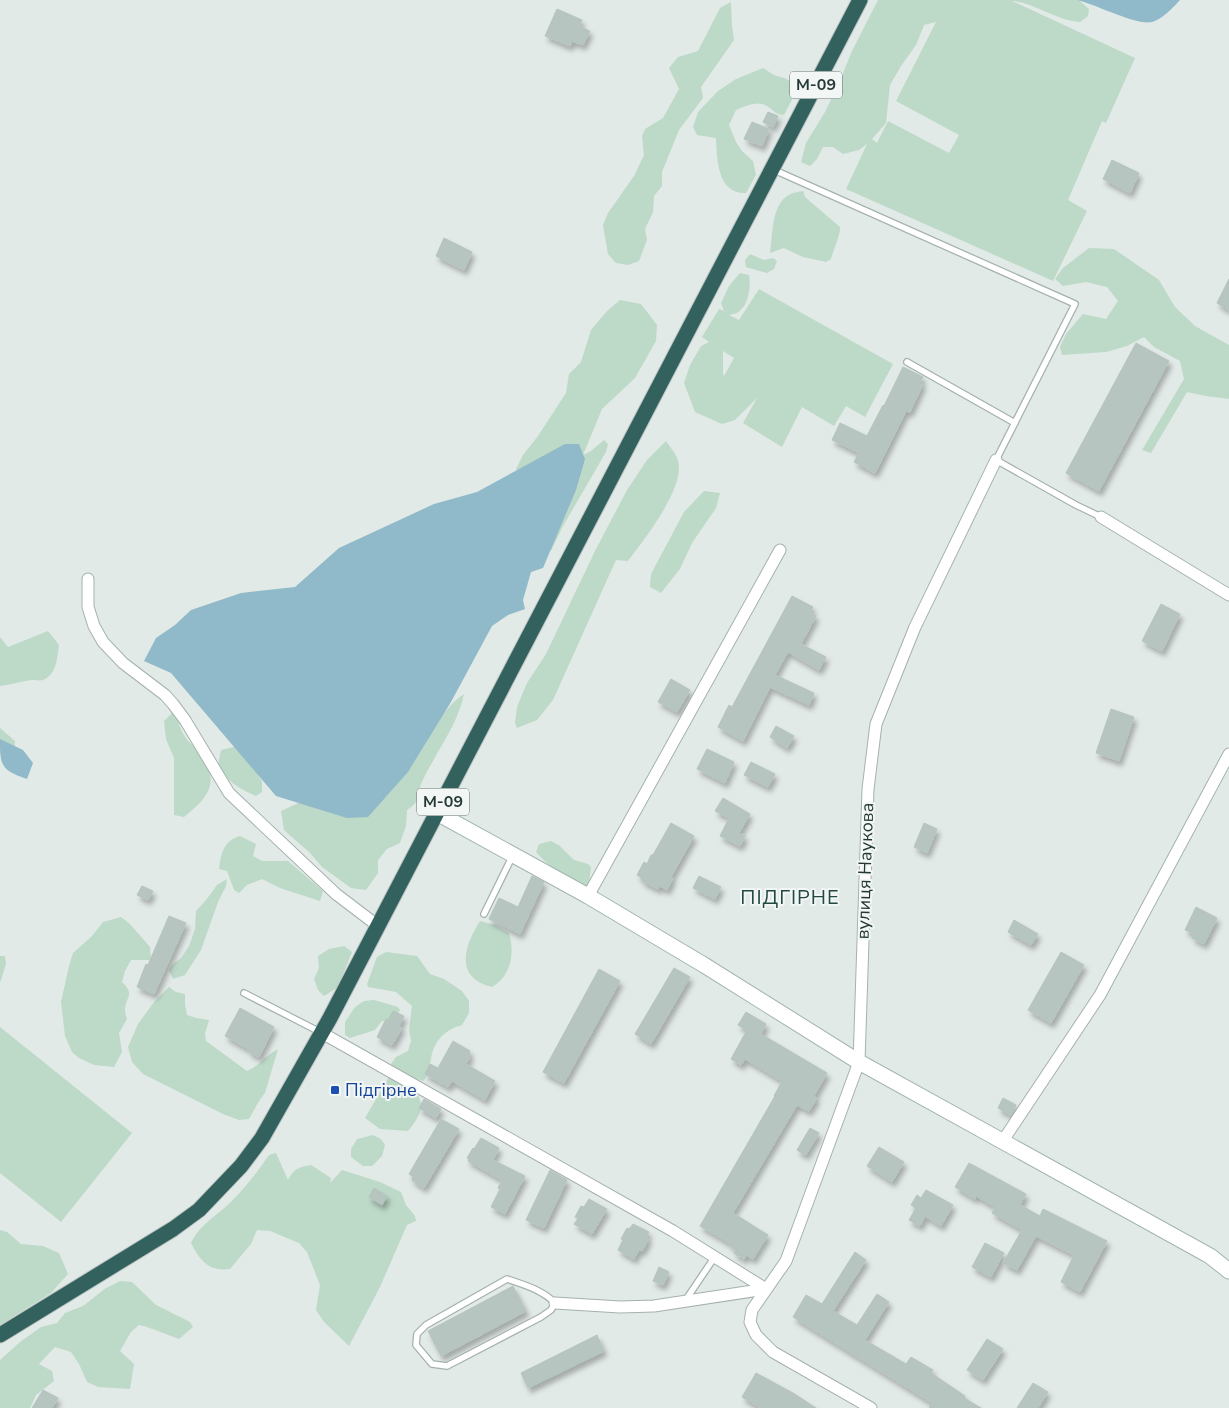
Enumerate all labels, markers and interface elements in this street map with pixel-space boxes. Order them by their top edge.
road number: М-09 [790,72,842,98]
road number: М-09 [417,789,469,816]
street label: вулиця Наукова [851,802,879,940]
district label: ПІДГІРНЕ [740,884,840,911]
place label: Підгірне [345,1078,417,1102]
marker: Підгірне [329,1084,341,1096]

